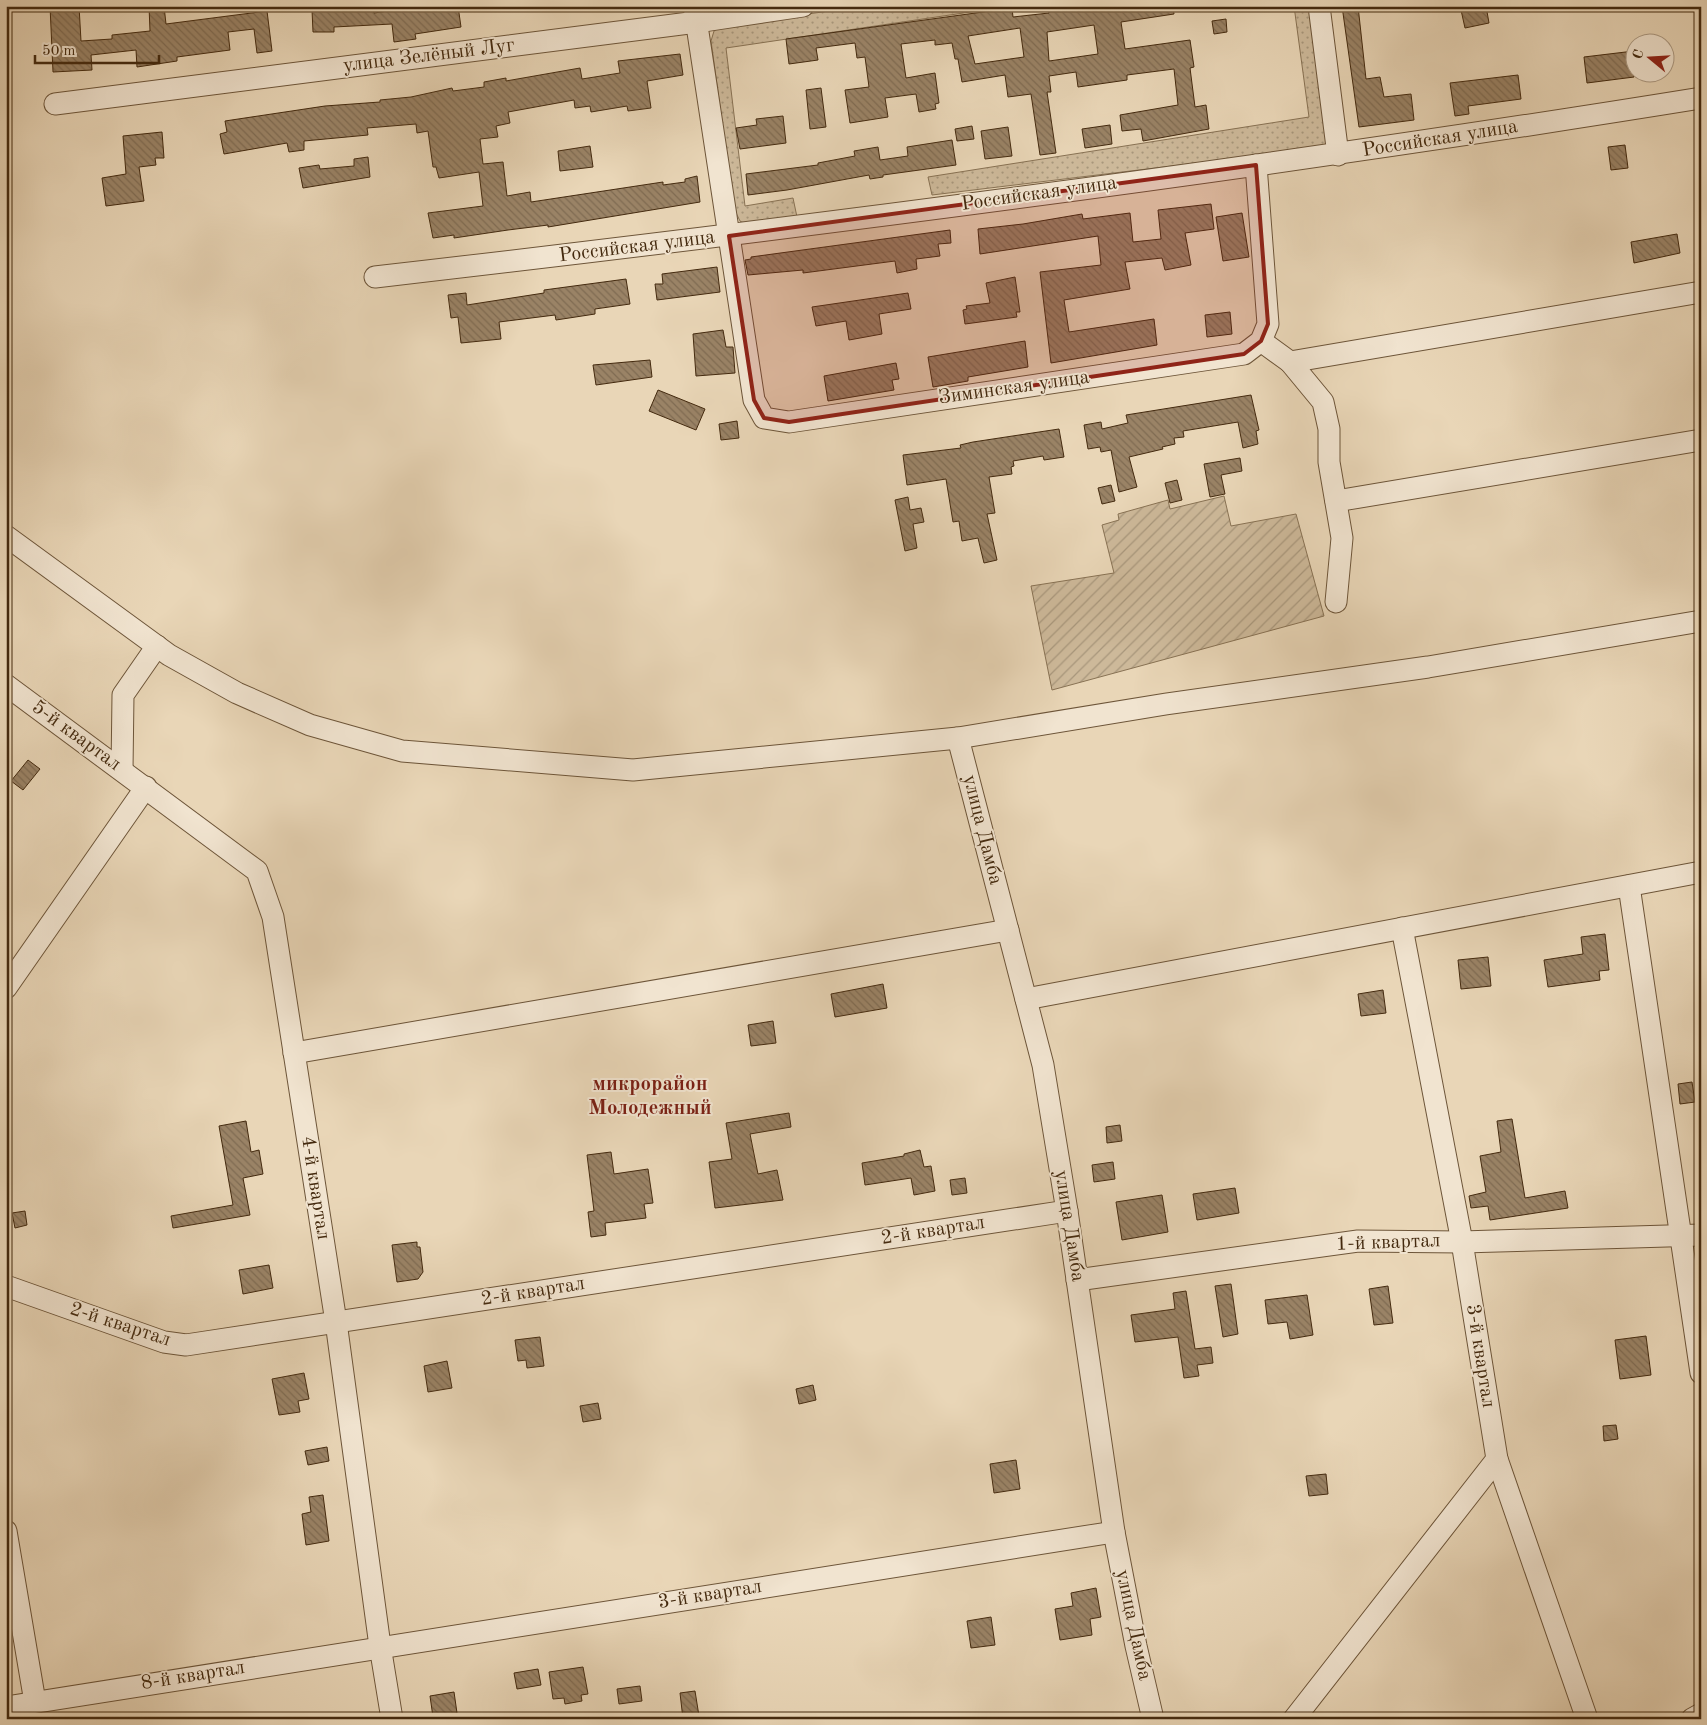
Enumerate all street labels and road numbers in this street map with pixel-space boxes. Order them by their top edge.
street label: улица Зелёный Луг [342,36,516,76]
street label: Российская улица [1361,117,1519,161]
street label: Российская улица [960,173,1118,215]
street label: Российская улица [558,227,716,267]
street label: Зиминская улица [937,367,1091,408]
street label: 5-й квартал [28,697,124,775]
street label: улица Дамба [959,773,1005,887]
street label: 4-й квартал [297,1135,333,1241]
street label: улица Дамба [1050,1169,1088,1283]
street label: 2-й квартал [880,1213,986,1249]
street label: 1-й квартал [1335,1231,1441,1255]
street label: 2-й квартал [480,1274,586,1310]
street label: 2-й квартал [67,1299,173,1351]
street label: 3-й квартал [1462,1303,1498,1409]
street label: улица Дамба [1111,1568,1155,1682]
street label: 3-й квартал [657,1577,763,1613]
street label: 8-й квартал [140,1658,246,1694]

